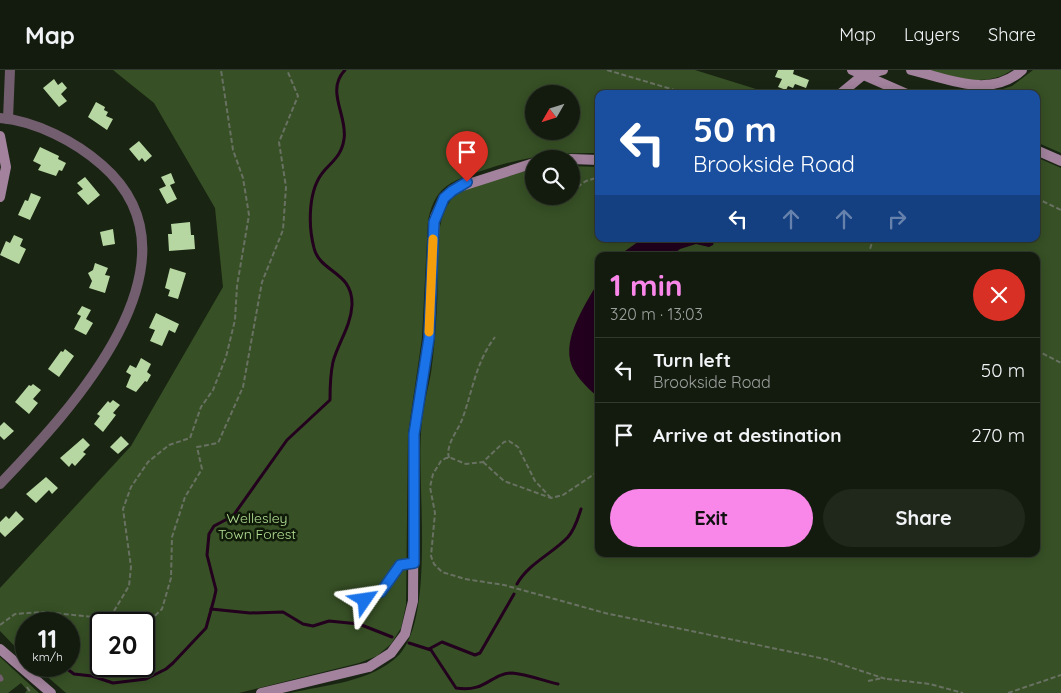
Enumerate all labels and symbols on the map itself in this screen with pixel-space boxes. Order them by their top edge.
north arrow [525,85,580,140]
pin [446,131,488,182]
park label: Wellesley Town Forest [218,509,296,543]
position arrow [338,573,390,625]
speed limit sign: 20 [90,612,155,677]

